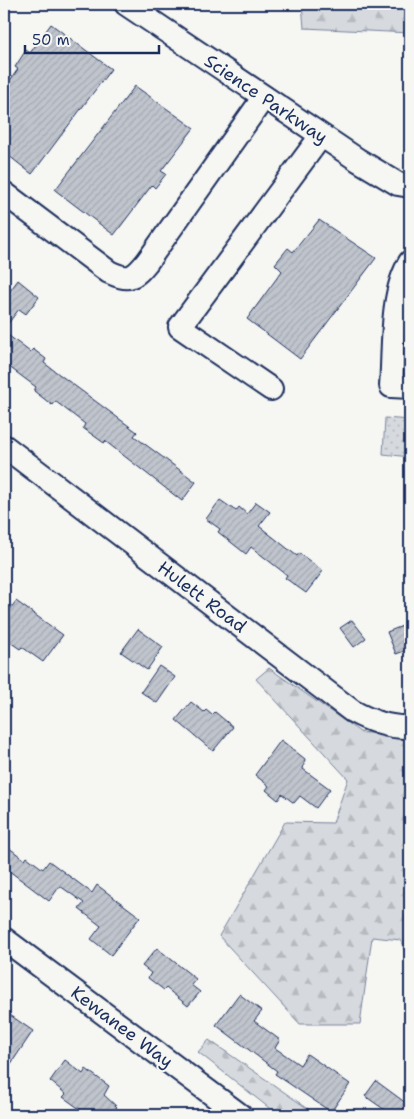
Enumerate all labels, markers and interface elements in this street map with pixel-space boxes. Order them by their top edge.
scale bar [25,22,159,54]
text: 50 m [32,30,70,50]
street label: Science Parkway [200,49,332,149]
street label: Hulett Road [153,556,251,638]
street label: Kewanee Way [66,981,178,1073]

